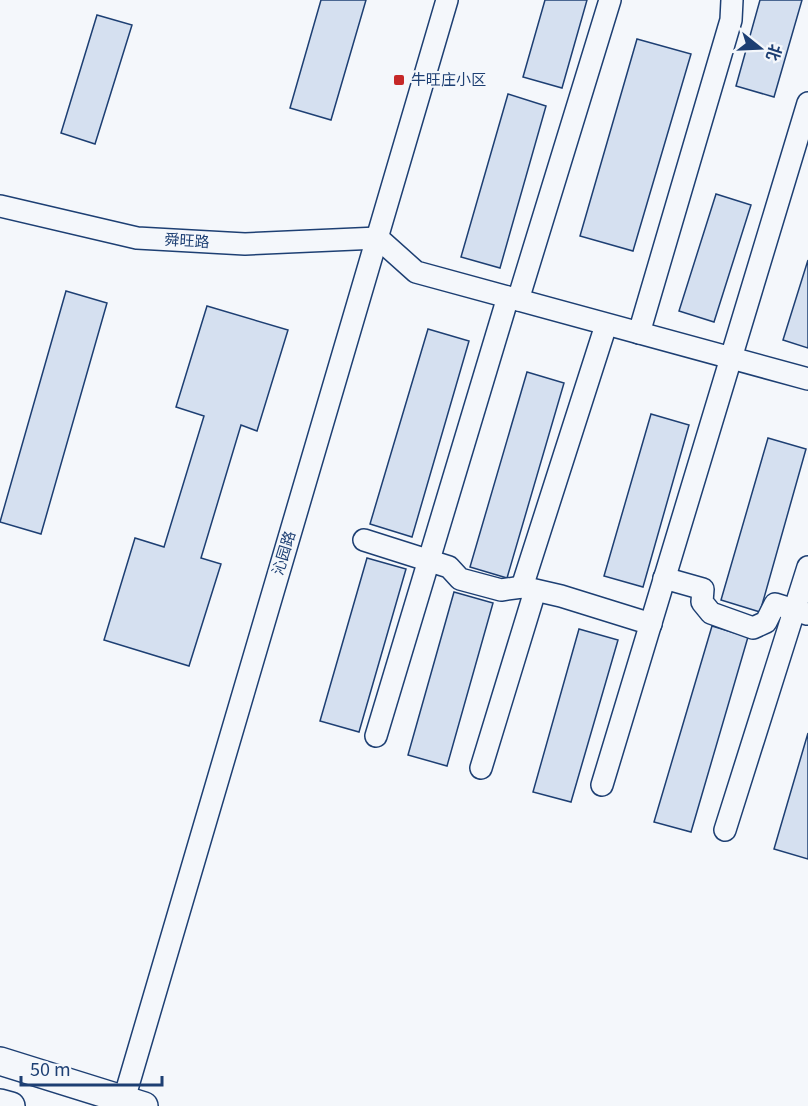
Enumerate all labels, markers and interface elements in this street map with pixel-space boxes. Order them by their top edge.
north arrow [730,18,790,78]
text: 北 [761,42,789,64]
place label: 牛旺庄小区 [411,68,486,89]
marker: 牛旺庄小区 [392,73,406,87]
street label: 舜旺路 [164,228,210,251]
street label: 沁园路 [266,528,299,577]
scale bar [21,1049,162,1087]
text: 50 m [30,1055,71,1081]

